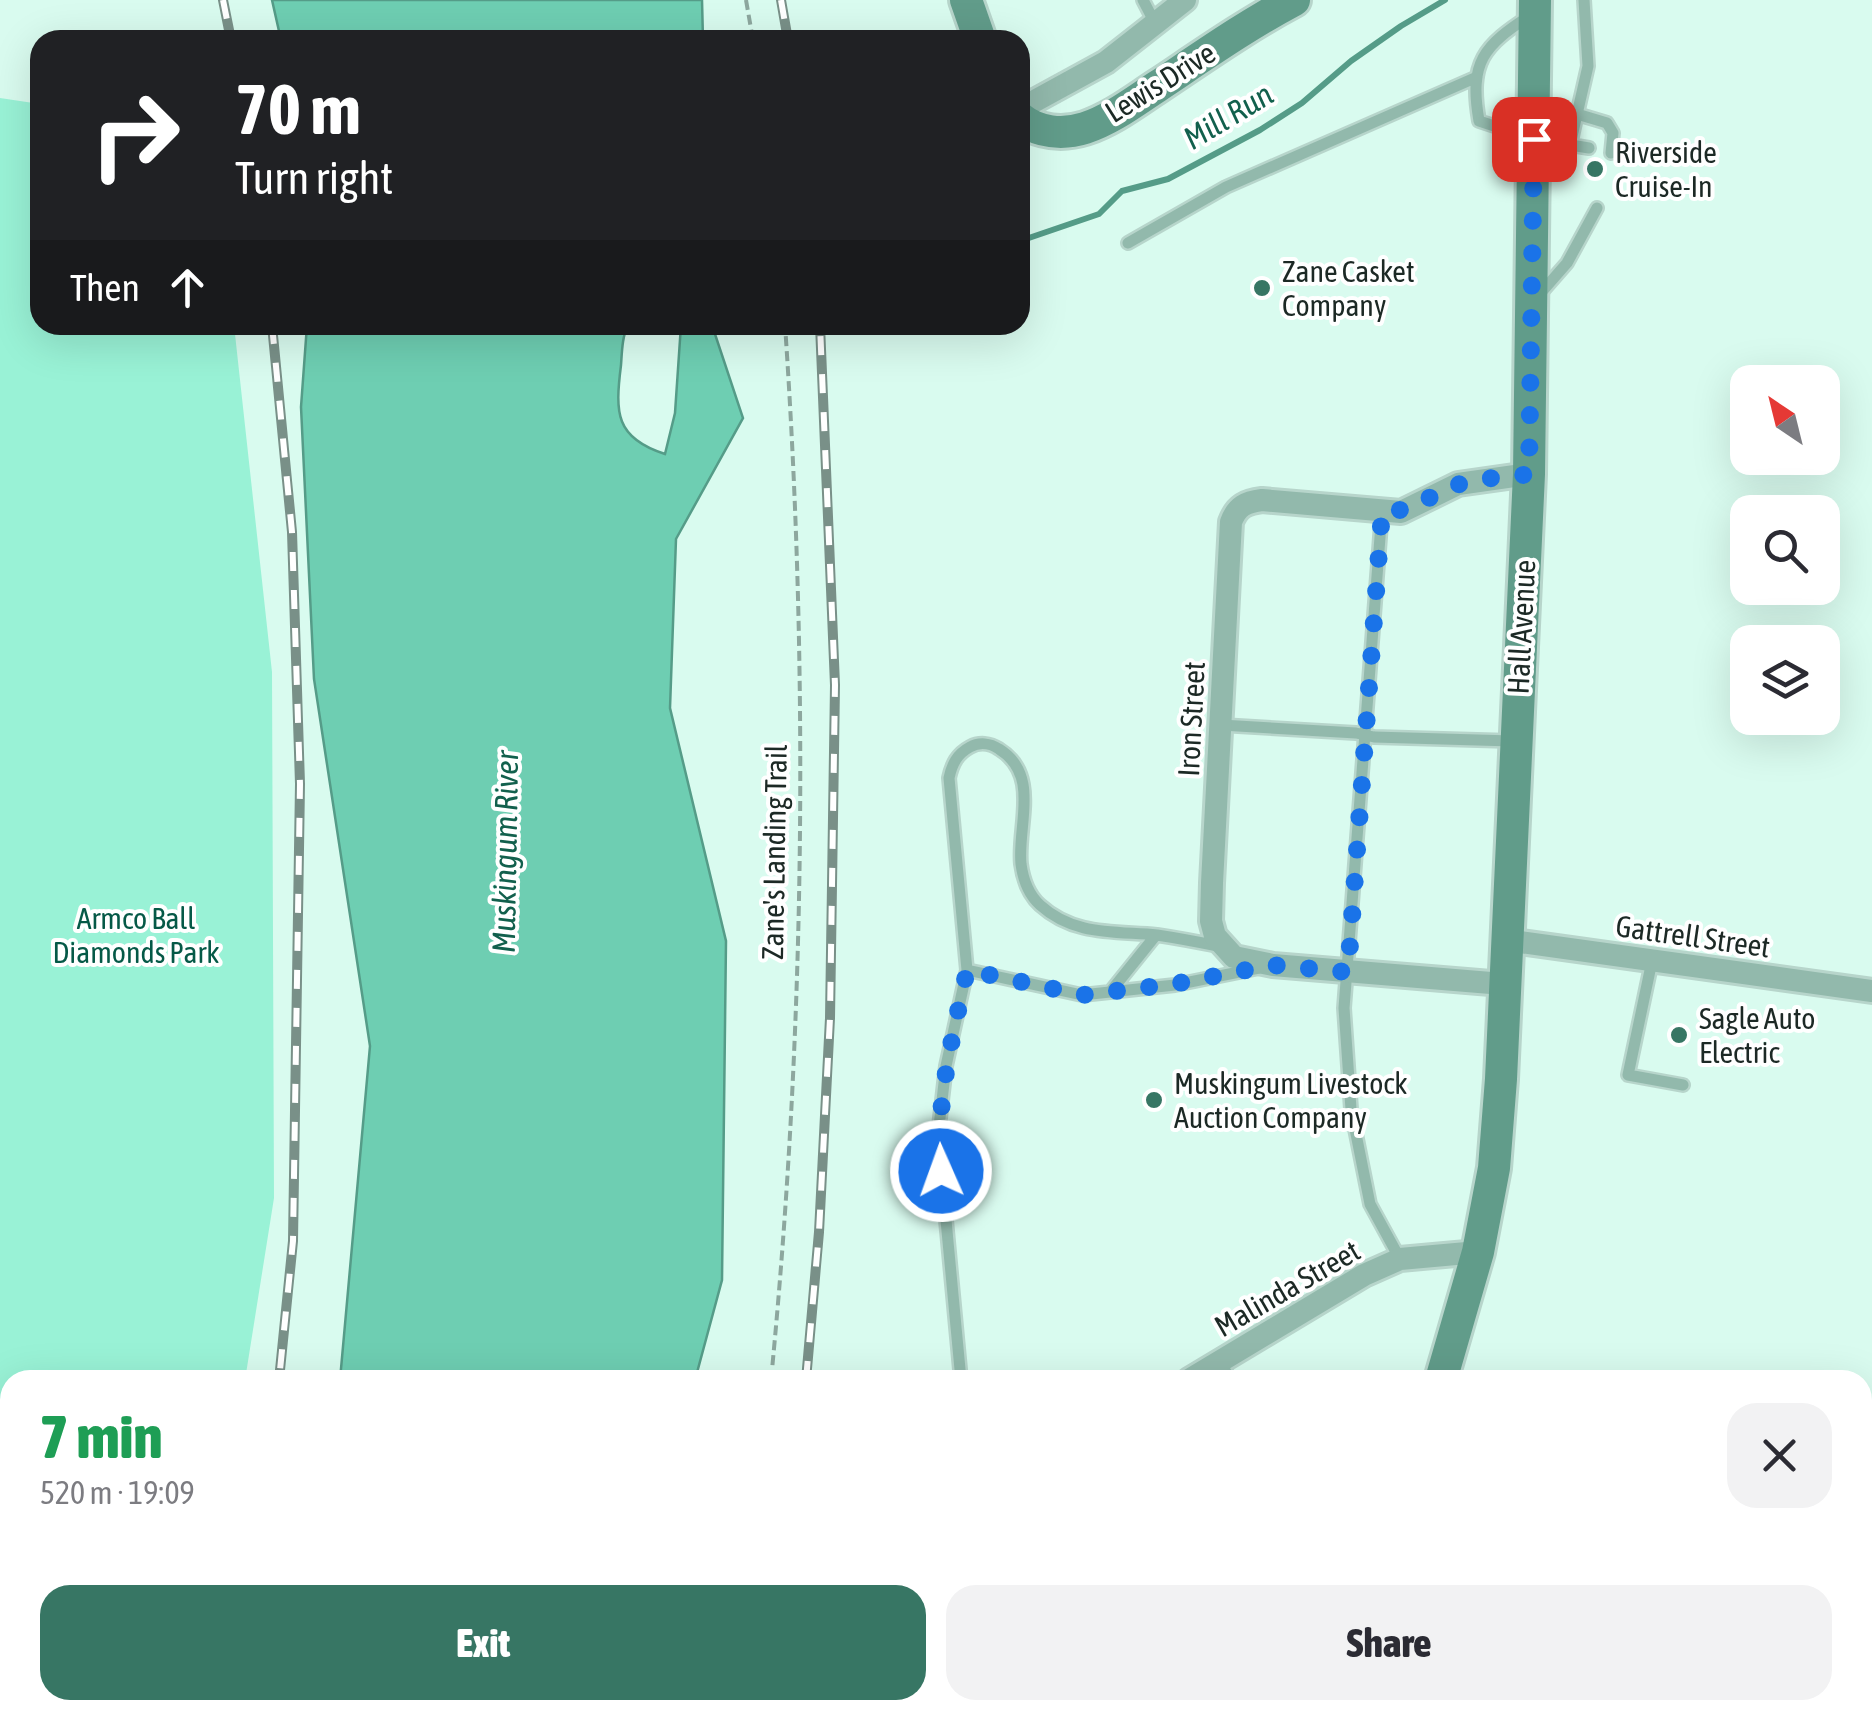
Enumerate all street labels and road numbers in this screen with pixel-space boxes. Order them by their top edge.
street label: Lewis Drive [1099,35,1221,129]
street label: Hall Avenue [1501,559,1541,695]
street label: Iron Street [1171,661,1211,777]
street label: Zane's Landing Trail [755,744,793,960]
street label: Gattrell Street [1614,908,1772,964]
street label: Malinda Street [1209,1233,1365,1343]

